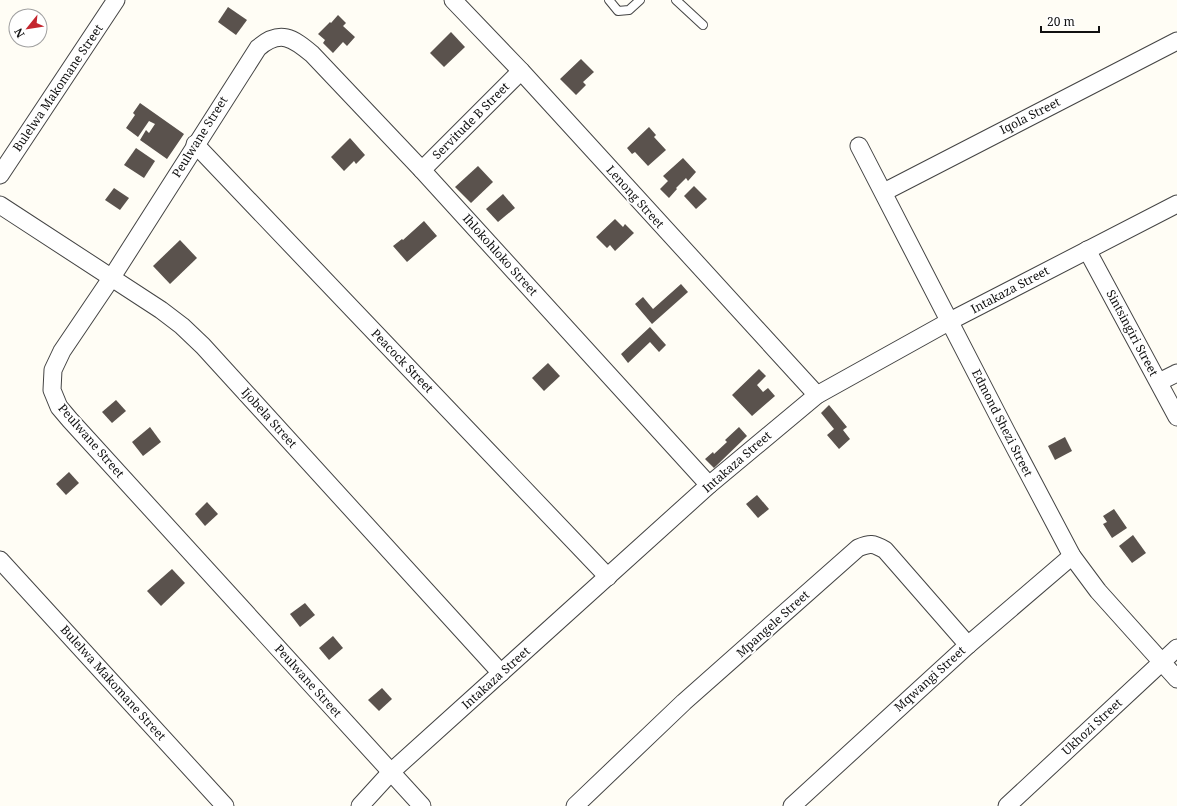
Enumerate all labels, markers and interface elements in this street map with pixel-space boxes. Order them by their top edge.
north arrow [8,8,48,48]
scale bar [1041,8,1099,34]
text: 20 m [1047,13,1075,30]
street label: Bulelwa Makomane Street [9,21,107,155]
text: N [10,25,28,41]
street label: Servitude B Street [428,78,513,163]
street label: Peulwane Street [168,93,231,181]
street label: Iqola Street [997,93,1063,138]
street label: Lenong Street [603,161,668,232]
street label: Ihlokohloko Street [459,210,542,299]
street label: Intakaza Street [968,262,1052,317]
street label: Sintsingiri Street [1102,287,1162,379]
street label: Peacock Street [367,325,437,396]
street label: Edmond Shezi Street [968,366,1037,479]
street label: Ijobela Street [238,384,301,452]
street label: Peulwane Street [55,400,128,481]
street label: Intakaza Street [698,427,775,496]
street label: Mpangele Street [733,586,813,661]
street label: Bulelwa Makomane Street [57,621,170,744]
street label: Peulwane Street [271,640,346,721]
street label: Intakaza Street [458,642,533,713]
street label: Mqwangi Street [890,642,969,715]
street label: Ukhozi Street [1058,694,1126,759]

